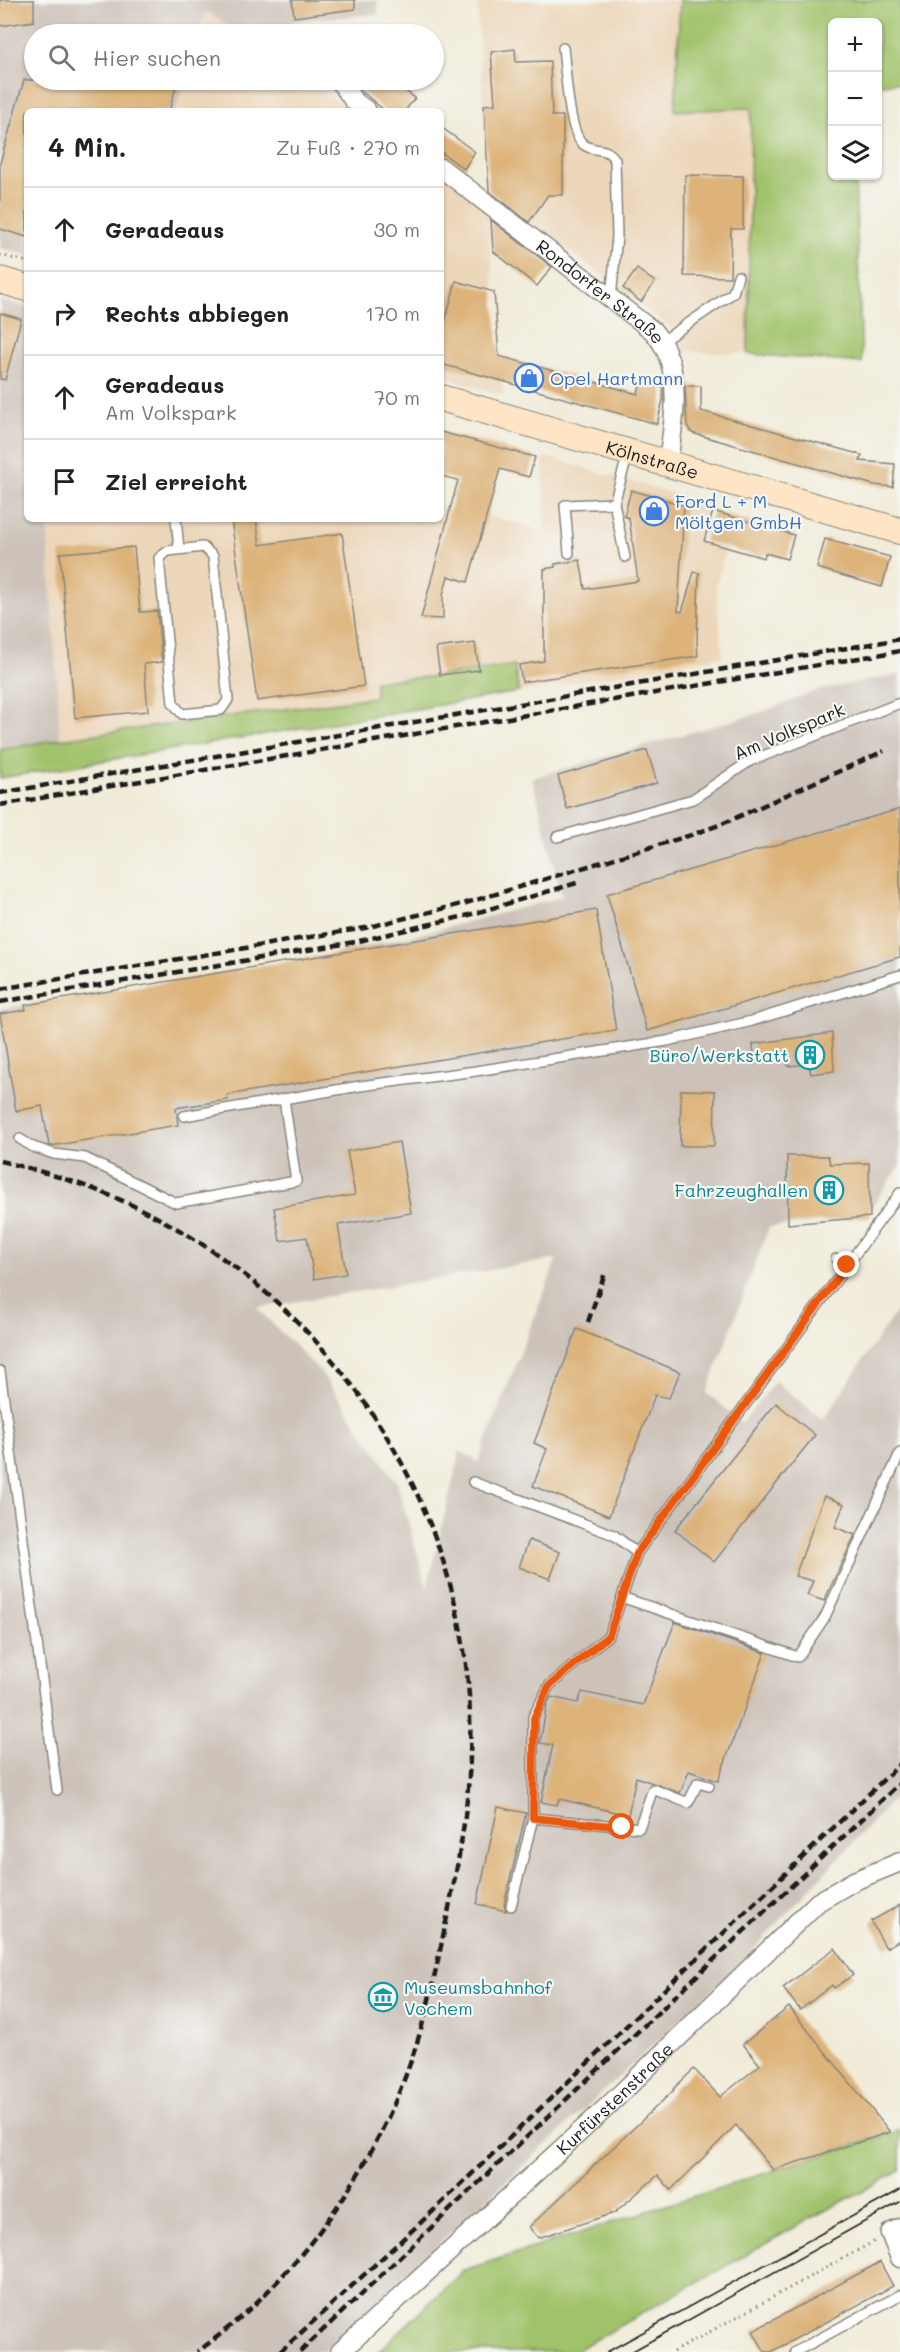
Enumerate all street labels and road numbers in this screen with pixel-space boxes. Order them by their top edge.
street label: Rondorfer Straße [531,234,671,349]
street label: Kölnstraße [603,434,702,484]
street label: Am Volkspark [730,697,848,765]
street label: Kurfürstenstraße [551,2037,679,2160]

